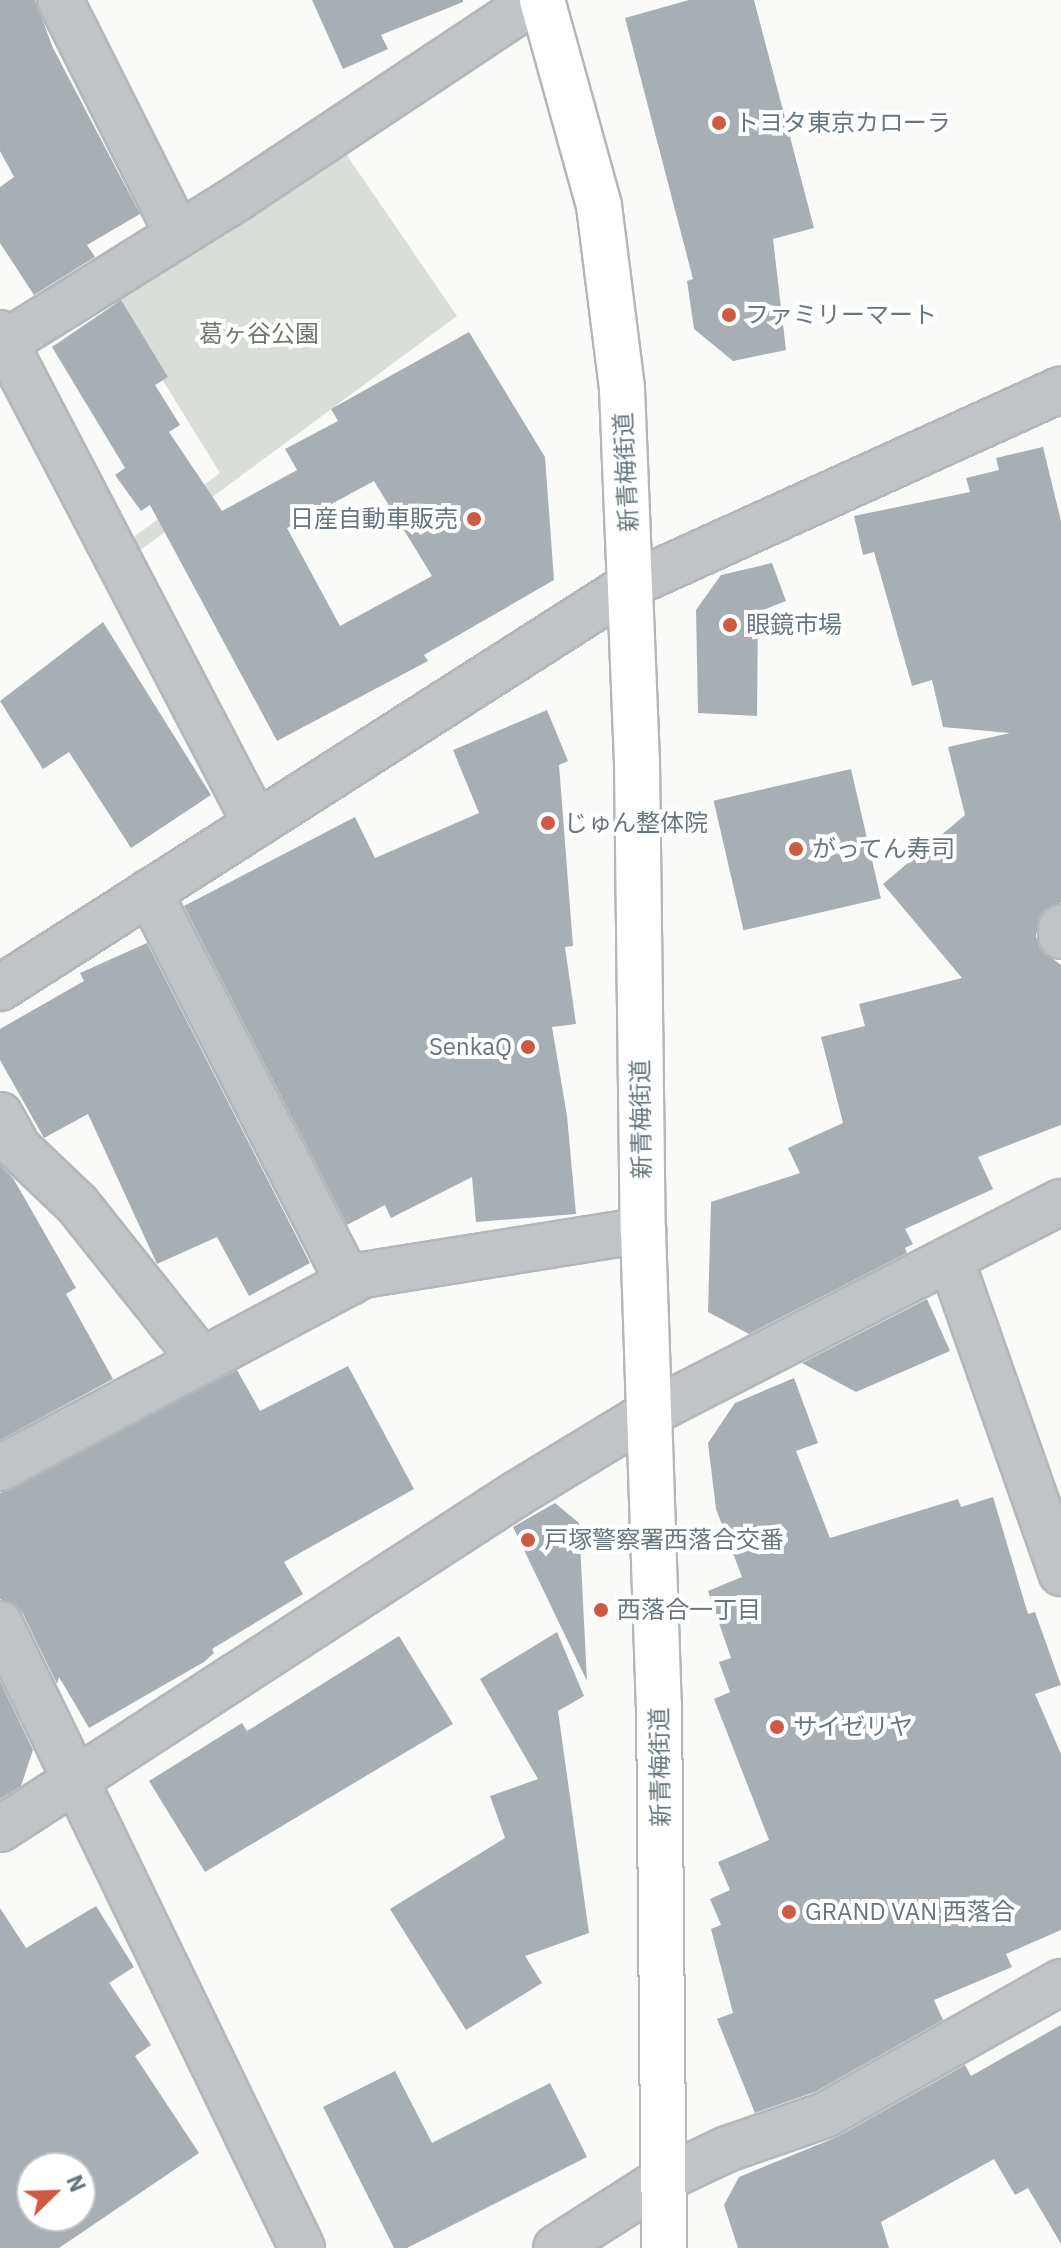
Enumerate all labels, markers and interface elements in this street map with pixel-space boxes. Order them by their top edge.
place label: トヨタ東京カローラ [735,109,951,137]
marker: トヨタ東京カローラ [710,114,728,132]
place label: ファミリーマート [745,301,937,329]
marker: ファミリーマート [720,306,738,324]
park label: 葛ヶ谷公園 [199,320,319,348]
street label: 新青梅街道 [608,411,644,533]
place label: 日産自動車販売 [290,505,458,533]
marker: 日産自動車販売 [465,510,483,528]
place label: 眼鏡市場 [746,611,842,639]
marker: 眼鏡市場 [721,616,739,634]
place label: じゅん整体院 [564,809,708,837]
marker: じゅん整体院 [539,814,557,832]
place label: がってん寿司 [812,835,956,863]
marker: がってん寿司 [787,840,805,858]
place label: SenkaQ [429,1033,512,1061]
marker: SenkaQ [519,1038,537,1056]
street label: 新青梅街道 [626,1059,656,1179]
place label: 戸塚警察署西落合交番 [544,1526,784,1554]
marker: 戸塚警察署西落合交番 [519,1531,537,1549]
place label: 西落合一丁目 [617,1596,761,1624]
marker: 西落合一丁目 [592,1601,610,1619]
street label: 新青梅街道 [645,1707,675,1827]
place label: サイゼリヤ [793,1713,913,1741]
marker: サイゼリヤ [768,1718,786,1736]
place label: GRAND VAN 西落合 [805,1898,1015,1926]
marker: GRAND VAN 西落合 [780,1903,798,1921]
north arrow [16,2152,96,2232]
text: N [60,2170,93,2196]

